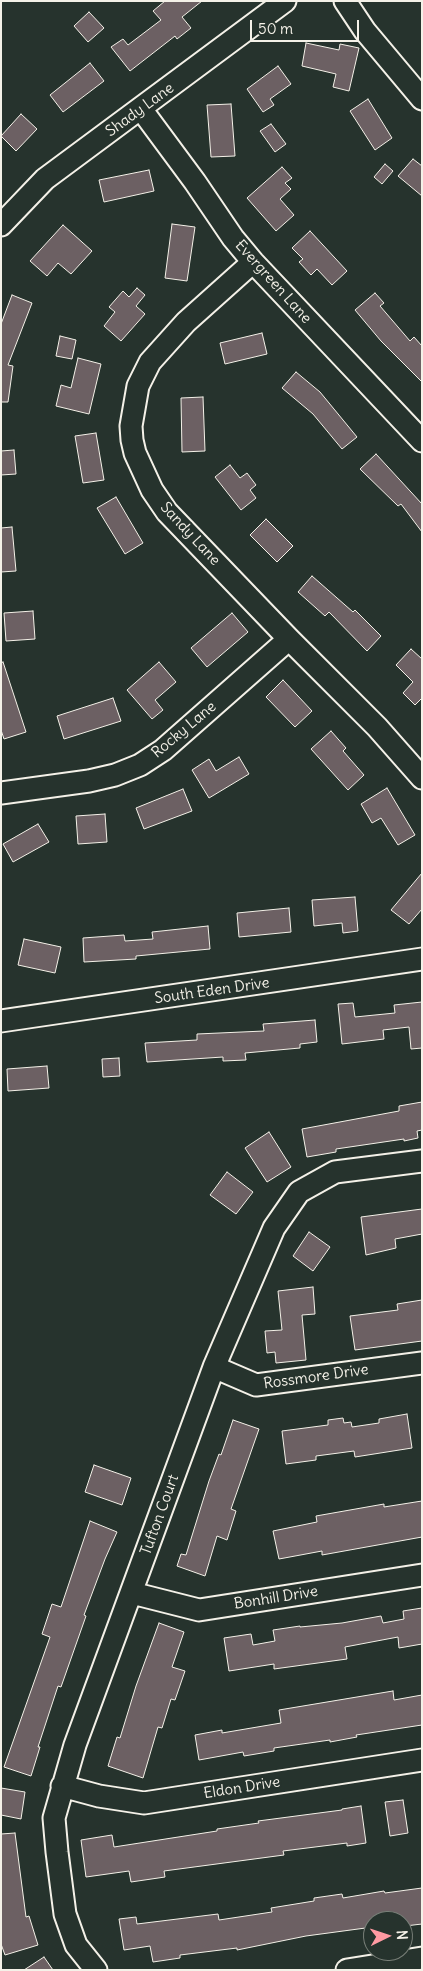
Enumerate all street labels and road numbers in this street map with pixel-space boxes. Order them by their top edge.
street label: Shady Lane [102,79,178,141]
street label: Evergreen Lane [231,237,315,327]
street label: Sandy Lane [156,499,224,569]
street label: Rocky Lane [148,698,220,762]
street label: South Eden Drive [153,974,271,1008]
street label: Rossmore Drive [262,1361,370,1393]
street label: Tufton Court [137,1472,183,1558]
street label: Bonhill Drive [233,1582,319,1614]
street label: Eldon Drive [202,1773,282,1803]

